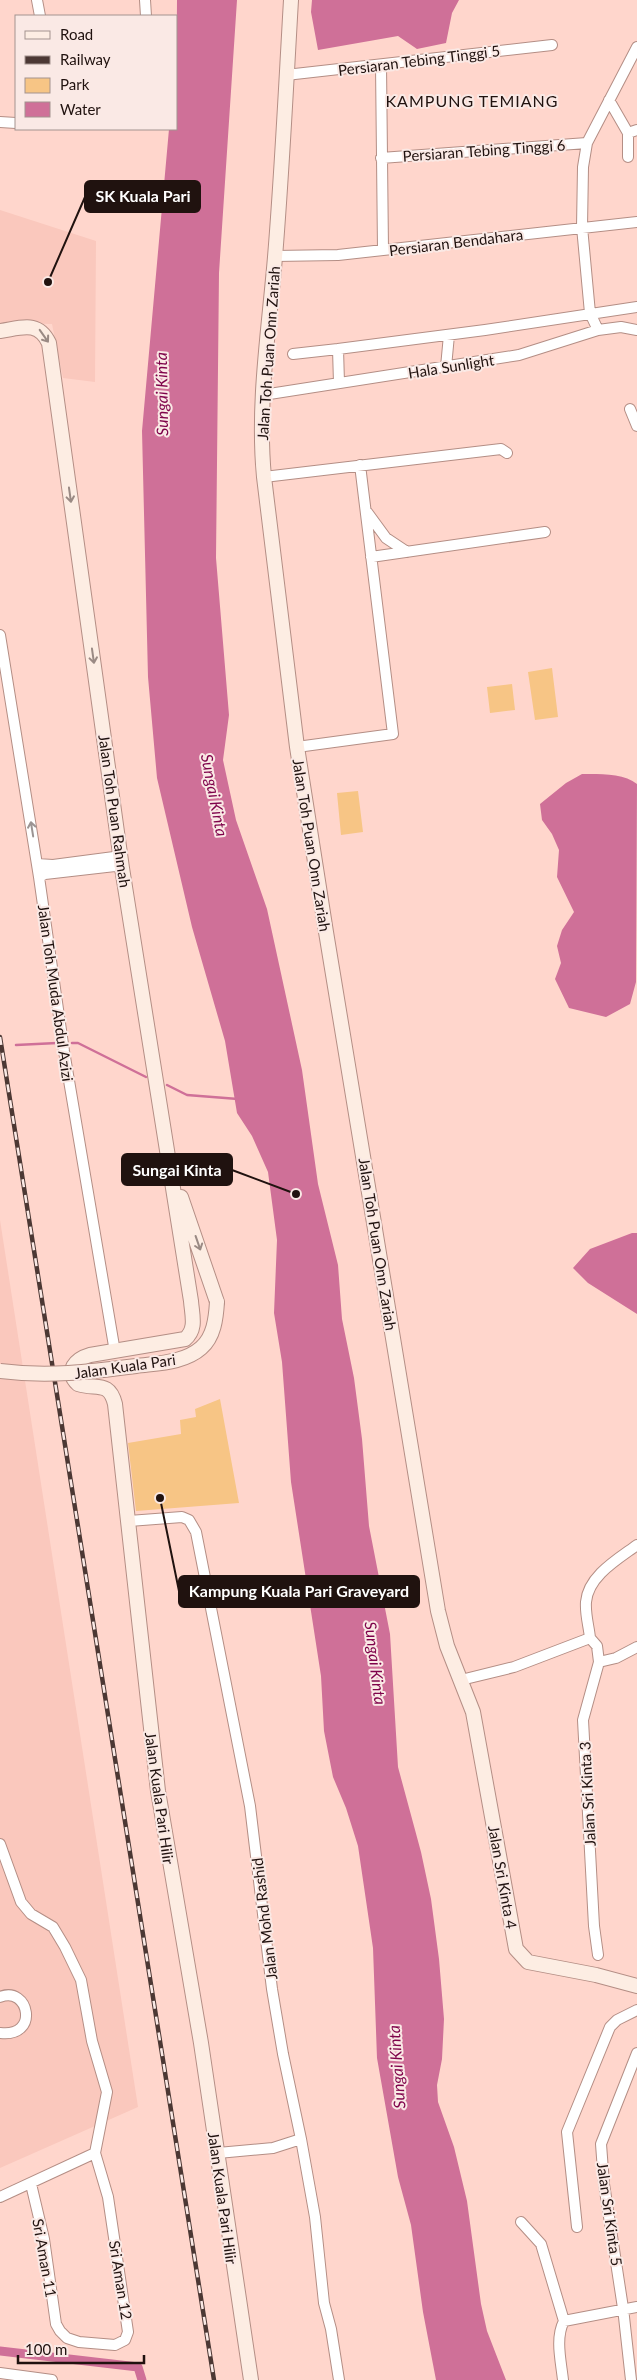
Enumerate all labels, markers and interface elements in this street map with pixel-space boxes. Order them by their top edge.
legend [15,15,178,130]
text: Road [60,25,93,43]
street label: Persiaran Tebing Tinggi 5 [337,41,501,79]
text: Railway [60,50,111,68]
text: Park [60,75,90,93]
district label: KAMPUNG TEMIANG [386,91,558,110]
text: Water [60,100,101,118]
street label: Persiaran Tebing Tinggi 6 [402,135,566,165]
callout: SK Kuala Pari [85,181,200,212]
text: SK Kuala Pari [95,186,191,205]
street label: Persiaran Bendahara [388,225,524,259]
street label: Jalan Toh Puan Onn Zariah [253,265,283,441]
one-way arrow [39,329,49,343]
street label: Hala Sunlight [407,350,496,382]
water label: Sungai Kinta [151,352,171,436]
one-way arrow [66,487,76,503]
one-way arrow [88,648,98,664]
street label: Jalan Toh Puan Rahmah [95,733,135,889]
water label: Sungai Kinta [198,752,232,838]
street label: Jalan Toh Puan Onn Zariah [289,757,335,933]
one-way arrow [26,821,36,837]
street label: Jalan Toh Muda Abdul Azizi [35,903,77,1083]
callout: Sungai Kinta [122,1154,232,1185]
street label: Jalan Toh Puan Onn Zariah [355,1156,401,1332]
text: Sungai Kinta [132,1160,222,1179]
one-way arrow [193,1234,203,1250]
street label: Jalan Kuala Pari [73,1350,177,1382]
callout: Kampung Kuala Pari Graveyard [179,1576,419,1607]
text: Kampung Kuala Pari Graveyard [189,1581,409,1600]
water label: Sungai Kinta [361,1620,391,1706]
street label: Jalan Kuala Pari Hilir [142,1731,178,1866]
street label: Jalan Sri Kinta 3 [575,1741,599,1847]
street label: Jalan Sri Kinta 4 [485,1824,521,1930]
street label: Jalan Mohd Rashid [248,1857,280,1981]
water label: Sungai Kinta [384,2025,408,2109]
street label: Jalan Kuala Pari Hilir [205,2131,241,2266]
street label: Jalan Sri Kinta 5 [594,2161,626,2267]
street label: Sri Aman 11 [29,2217,61,2299]
street label: Sri Aman 12 [106,2239,136,2321]
scale bar [18,2332,144,2364]
text: 100 m [25,2340,67,2358]

